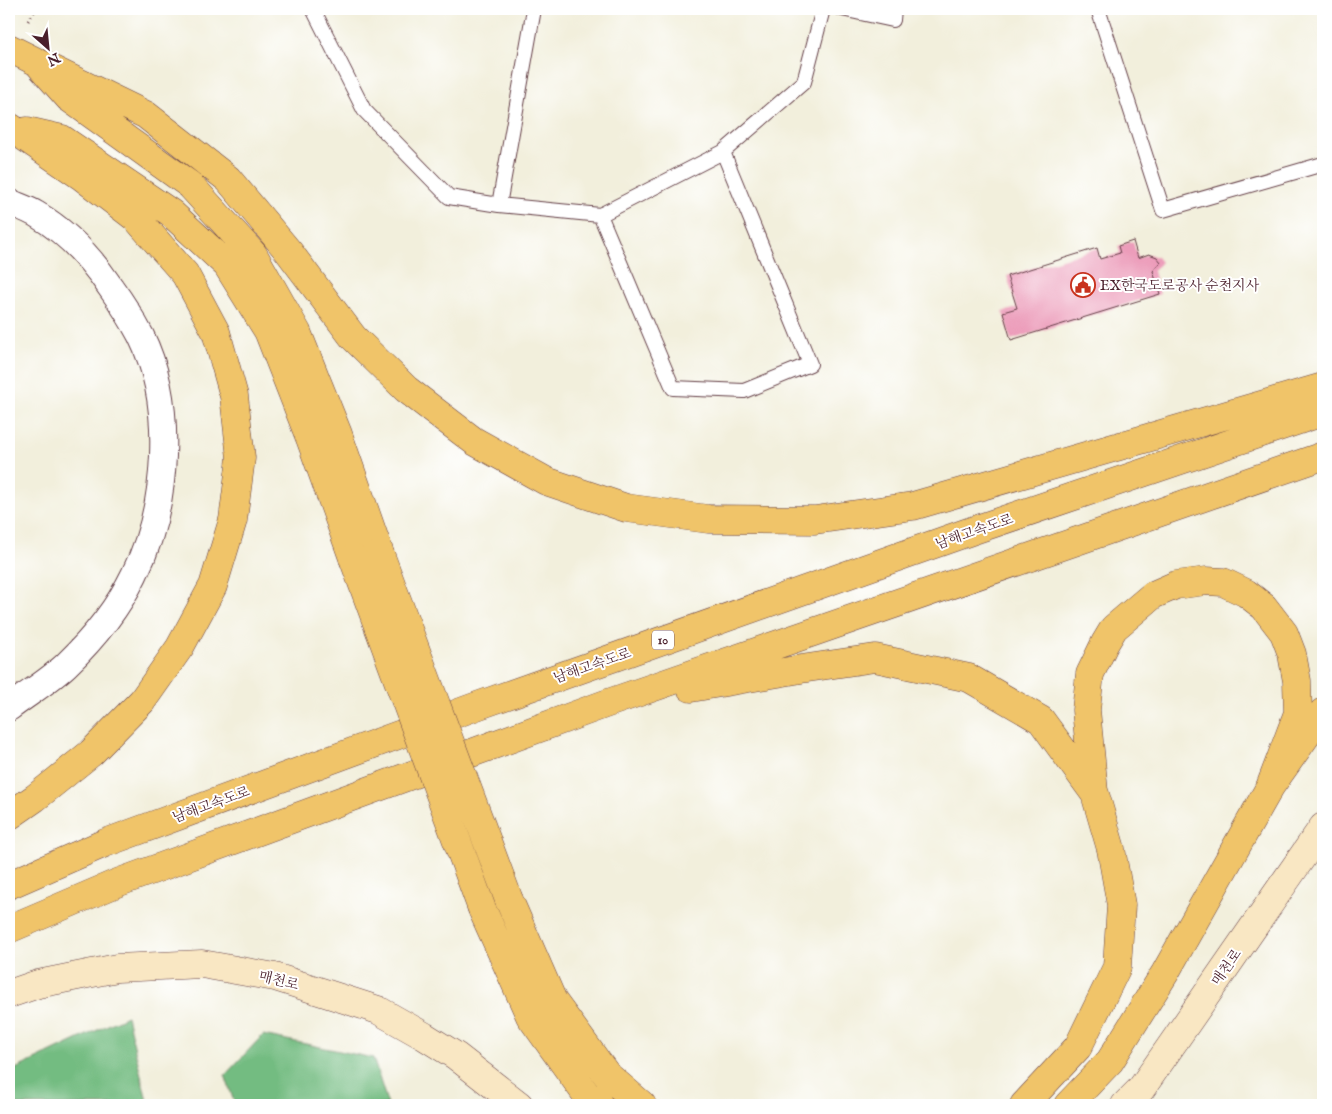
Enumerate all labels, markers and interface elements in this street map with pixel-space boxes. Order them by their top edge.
north arrow [22,22,72,72]
text: N [44,47,64,69]
public building icon: EX한국도로공사 순천지사 [1070,272,1096,298]
place label: EX한국도로공사 순천지사 [1100,277,1260,295]
street label: 남해고속도로 [933,510,1016,554]
road number: 10 [652,630,674,650]
street label: 남해고속도로 [551,644,634,688]
street label: 남해고속도로 [170,782,253,827]
street label: 매천로 [1208,945,1246,989]
street label: 매천로 [257,967,301,995]

